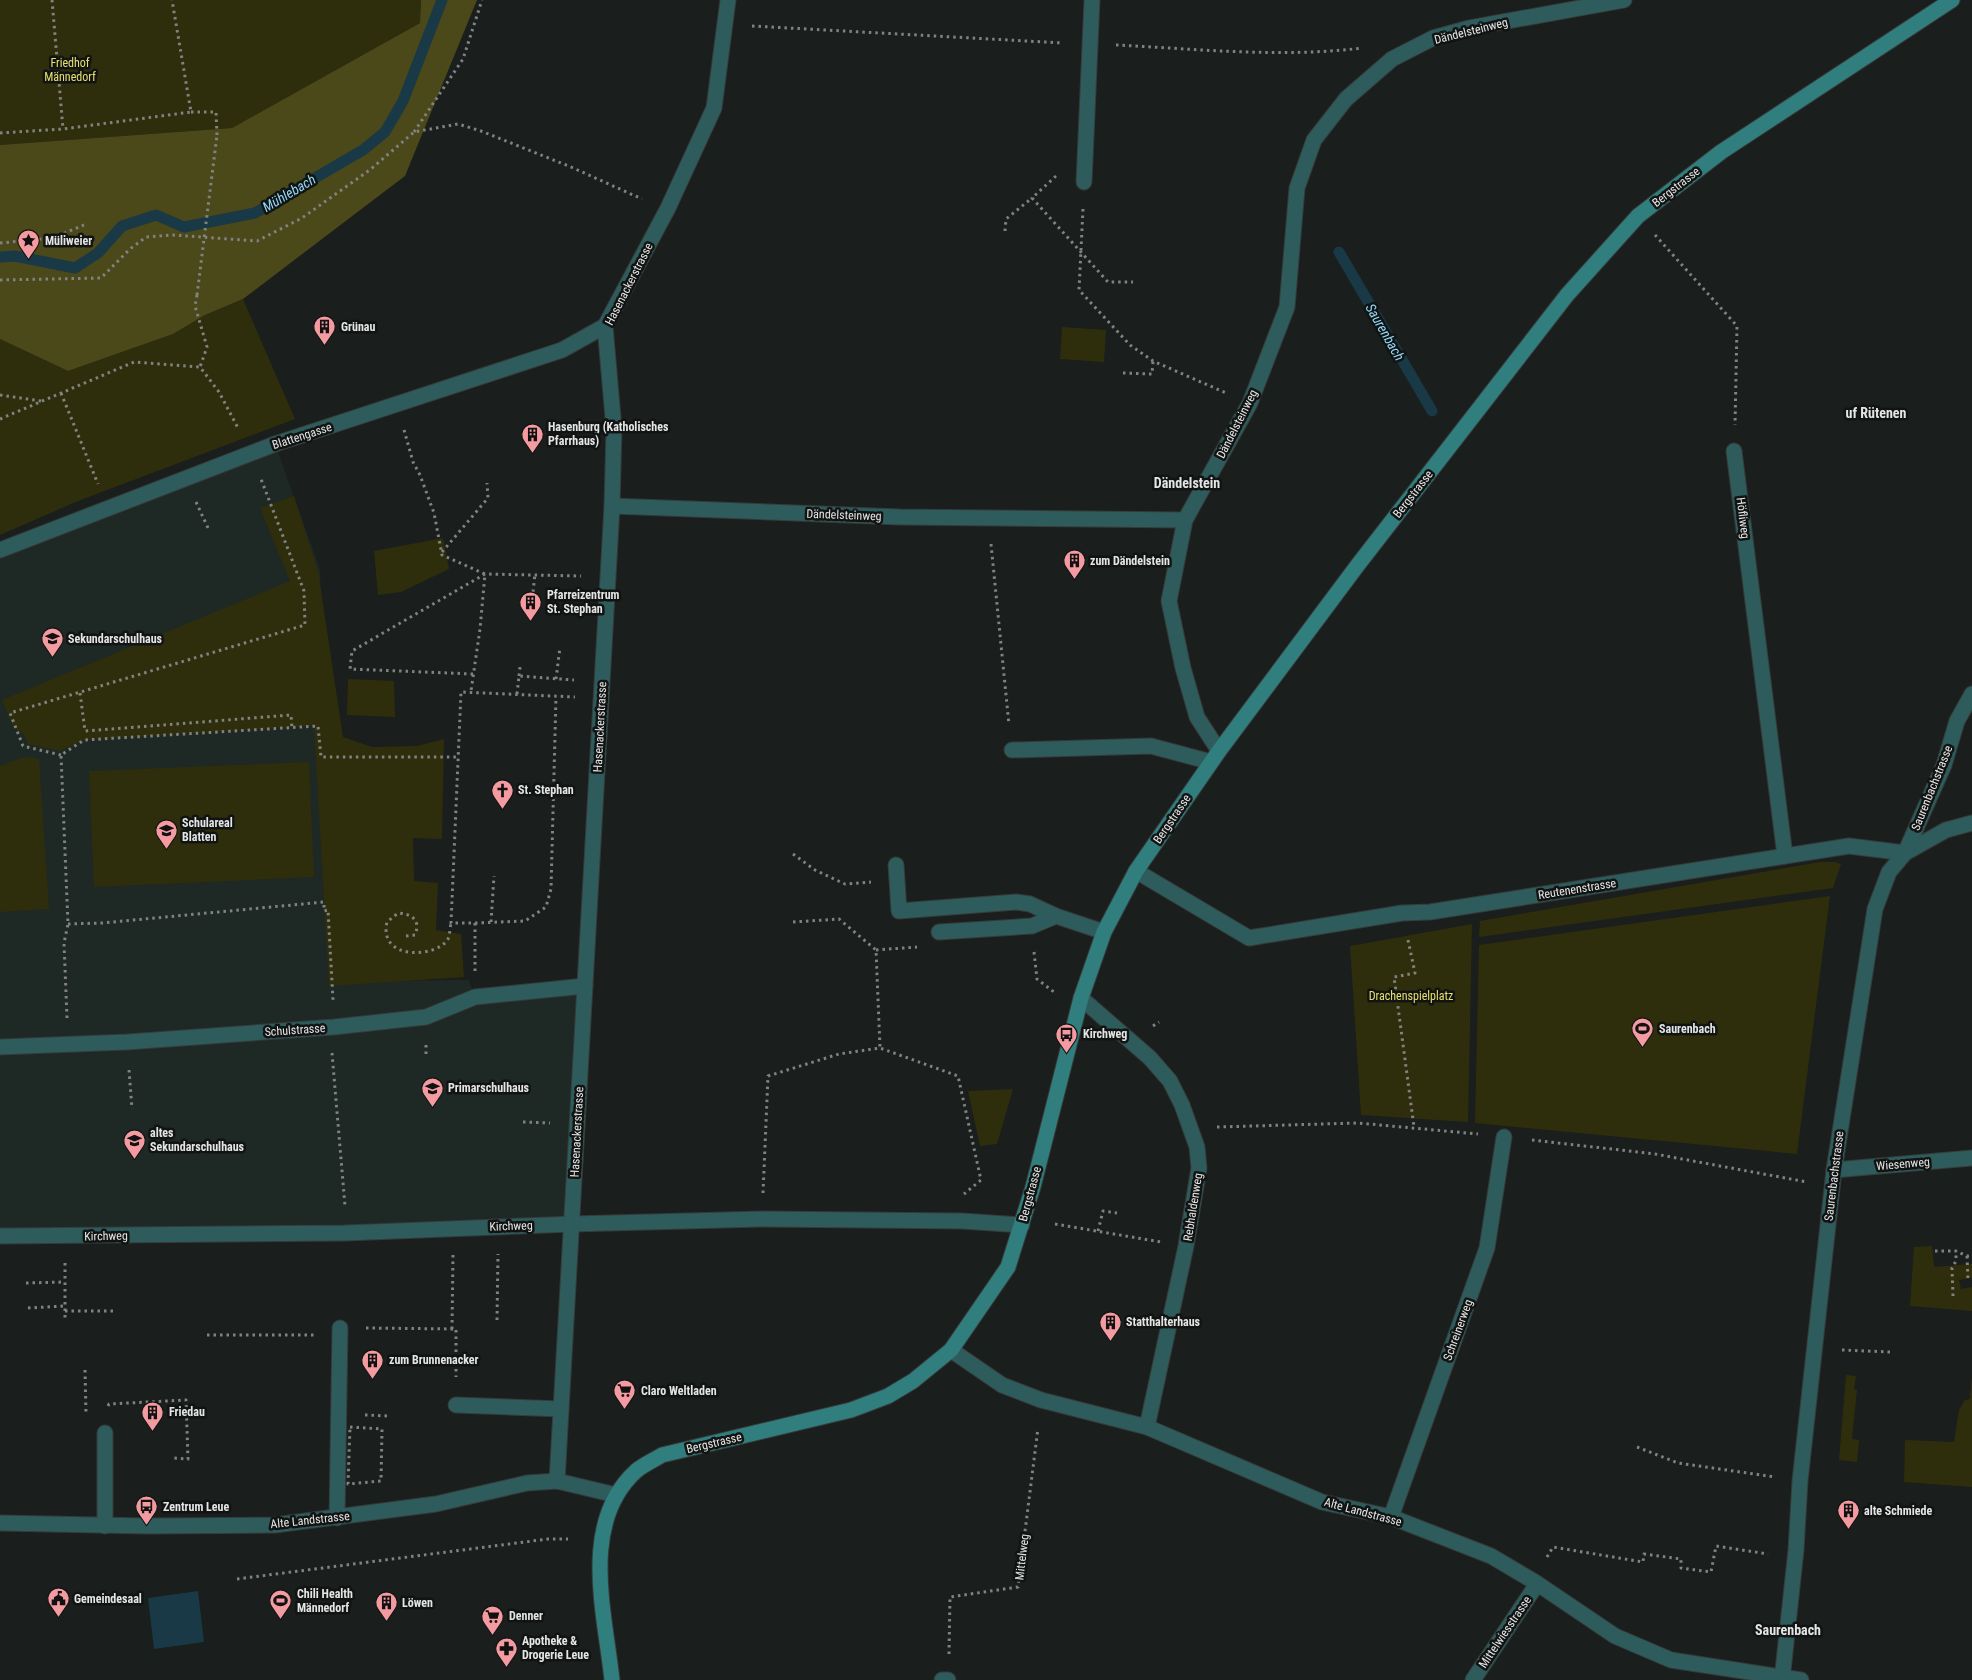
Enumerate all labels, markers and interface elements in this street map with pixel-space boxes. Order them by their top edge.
street label: Dändelsteinweg [1433,15,1509,47]
park label: Friedhof Männedorf [44,56,96,84]
street label: Bergstrasse [1649,164,1703,210]
water label: Mühlebach [260,171,318,215]
place icon: Müliweier [17,229,41,260]
place label: Müliweier [45,234,92,248]
street label: Hasenackerstrasse [602,240,656,328]
water label: Saurenbach [1362,301,1408,363]
building icon: Grünau [313,315,337,346]
place label: Grünau [341,320,375,334]
street label: Dändelsteinweg [1214,387,1260,461]
district label: uf Rütenen [1846,405,1907,421]
street label: Blattengasse [270,420,334,452]
place label: Hasenburg (Katholisches Pfarrhaus) [548,420,669,448]
building icon: Hasenburg (Katholisches Pfarrhaus) [520,422,544,453]
street label: Bergstrasse [1390,467,1436,521]
district label: Dändelstein [1154,475,1220,491]
street label: Höfliweg [1734,496,1752,540]
street label: Dändelsteinweg [806,507,882,523]
building icon: zum Dändelstein [1062,549,1086,580]
place label: zum Dändelstein [1090,554,1170,568]
place label: Pfarreizentrum St. Stephan [547,588,620,616]
building icon: Pfarreizentrum St. Stephan [519,590,543,621]
school or university icon: Sekundarschulhaus [40,627,64,658]
place label: Sekundarschulhaus [68,632,163,646]
street label: Hasenackerstrasse [591,681,609,773]
street label: Saurenbachstrasse [1909,743,1956,833]
church icon: St. Stephan [490,778,514,809]
place label: St. Stephan [518,783,574,797]
street label: Bergstrasse [1150,791,1194,846]
place label: Schulareal Blatten [182,816,233,844]
school or university icon: Schulareal Blatten [154,818,178,849]
street label: Reutenenstrasse [1537,876,1617,902]
park label: Drachenspielplatz [1369,989,1453,1003]
sports icon: Saurenbach [1631,1017,1655,1048]
street label: Schulstrasse [264,1021,326,1039]
bus stop icon: Kirchweg [1055,1022,1079,1053]
place label: Saurenbach [1659,1022,1716,1036]
place label: Kirchweg [1083,1027,1127,1041]
school or university icon: Primarschulhaus [420,1076,444,1107]
place label: Primarschulhaus [448,1081,530,1095]
street label: Hasenackerstrasse [568,1086,586,1178]
place label: altes Sekundarschulhaus [150,1126,245,1154]
school or university icon: altes Sekundarschulhaus [122,1128,146,1159]
street label: Saurenbachstrasse [1822,1130,1847,1222]
street label: Wiesenweg [1876,1155,1930,1173]
street label: Bergstrasse [1016,1165,1044,1223]
street label: Rebhaldenweg [1181,1172,1205,1242]
street label: Kirchweg [489,1218,533,1234]
street label: Kirchweg [84,1229,128,1243]
street label: Schreinerweg [1440,1297,1476,1362]
building icon: Statthalterhaus [1098,1310,1122,1341]
place label: Statthalterhaus [1126,1315,1201,1329]
building icon: zum Brunnenacker [361,1348,385,1379]
place label: zum Brunnenacker [389,1353,479,1367]
supermarket icon: Claro Weltladen [613,1379,637,1410]
place label: Claro Weltladen [641,1384,717,1398]
building icon: Friedau [141,1400,165,1431]
place label: Friedau [169,1405,205,1419]
street label: Bergstrasse [685,1430,743,1456]
bus stop icon: Zentrum Leue [135,1495,159,1526]
street label: Alte Landstrasse [1323,1495,1404,1529]
building icon: alte Schmiede [1836,1499,1860,1530]
place label: Zentrum Leue [163,1500,229,1514]
place label: alte Schmiede [1864,1504,1932,1518]
street label: Alte Landstrasse [270,1509,351,1531]
street label: Mittelweg [1012,1533,1032,1581]
public building icon: Gemeindesaal [46,1587,70,1618]
place label: Chili Health Männedorf [297,1587,353,1615]
sports icon: Chili Health Männedorf [269,1589,293,1620]
building icon: Löwen [374,1591,398,1622]
place label: Gemeindesaal [74,1592,142,1606]
street label: Mittelwiesstrasse [1476,1593,1534,1671]
place label: Löwen [402,1596,433,1610]
supermarket icon: Denner [481,1604,505,1635]
place label: Denner [509,1609,543,1623]
district label: Saurenbach [1755,1622,1821,1638]
place label: Apotheke & Drogerie Leue [522,1634,589,1662]
pharmacy icon: Apotheke & Drogerie Leue [494,1636,518,1667]

